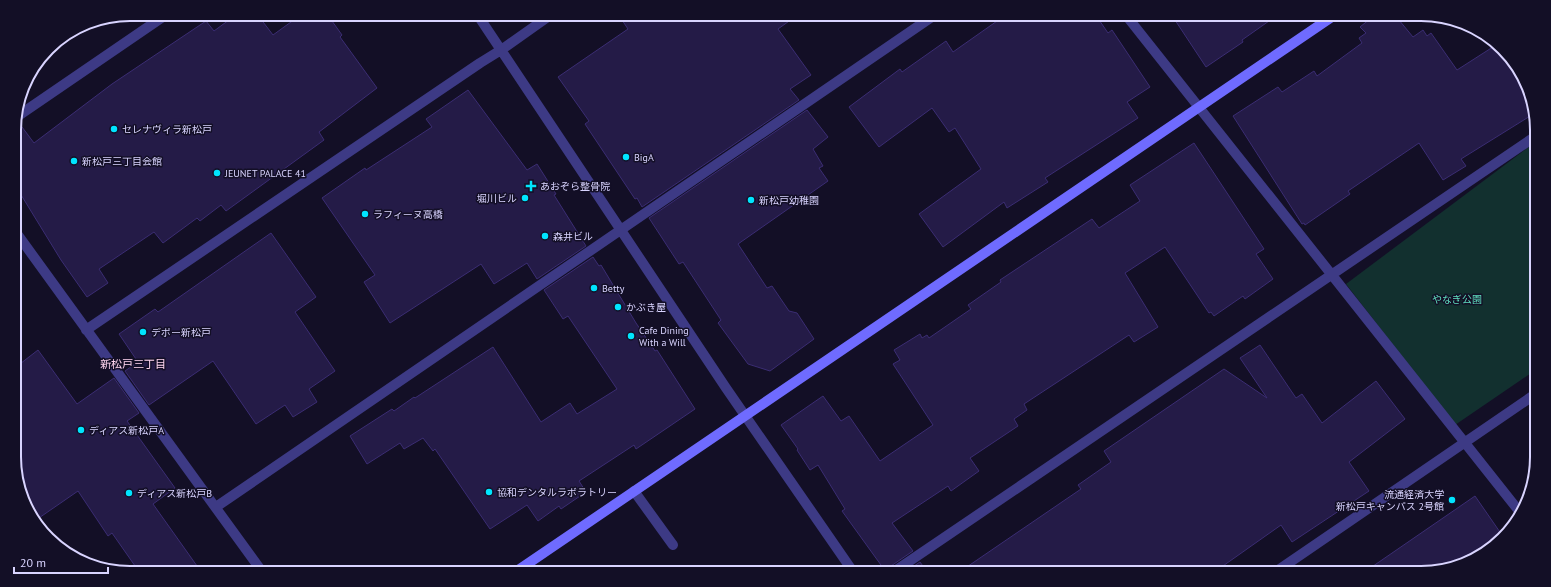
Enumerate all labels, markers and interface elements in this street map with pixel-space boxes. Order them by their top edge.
place label: セレナヴィラ新松戸 [122,123,212,136]
marker: セレナヴィラ新松戸 [109,124,119,134]
place label: BigA [634,151,654,164]
marker: BigA [621,152,631,162]
place label: 新松戸三丁目会館 [82,155,162,168]
marker: 新松戸三丁目会館 [69,156,79,166]
place label: JEUNET PALACE 41 [224,167,306,180]
marker: JEUNET PALACE 41 [212,168,222,178]
marker: あおぞら整骨院 [525,180,537,192]
place label: あおぞら整骨院 [540,180,610,193]
place label: 堀川ビル [477,192,517,205]
marker: 堀川ビル [520,193,530,203]
place label: 新松戸幼稚園 [759,194,819,207]
marker: 新松戸幼稚園 [746,195,756,205]
place label: ラフィーヌ高橋 [373,208,443,221]
marker: ラフィーヌ高橋 [360,209,370,219]
place label: 森井ビル [553,230,593,243]
marker: 森井ビル [540,231,550,241]
place label: Betty [602,282,625,295]
marker: Betty [589,283,599,293]
park label: やなぎ公園 [1432,293,1482,306]
place label: かぶき屋 [626,301,666,314]
marker: かぶき屋 [613,302,623,312]
place label: Cafe Dining With a Will [639,324,689,349]
place label: デポー新松戸 [151,326,211,339]
marker: デポー新松戸 [138,327,148,337]
marker: Cafe Dining With a Will [626,331,636,341]
district label: 新松戸三丁目 [100,357,166,371]
place label: ディアス新松戸A [89,424,164,437]
marker: ディアス新松戸A [76,425,86,435]
place label: 協和デンタルラボラトリー [497,486,617,499]
place label: ディアス新松戸B [137,487,212,500]
marker: 協和デンタルラボラトリー [484,487,494,497]
marker: ディアス新松戸B [124,488,134,498]
place label: 流通経済大学 新松戸キャンパス 2号館 [1336,488,1444,513]
marker: 流通経済大学 新松戸キャンパス 2号館 [1447,495,1457,505]
scale bar [14,549,108,575]
text: 20 m [20,555,46,570]

